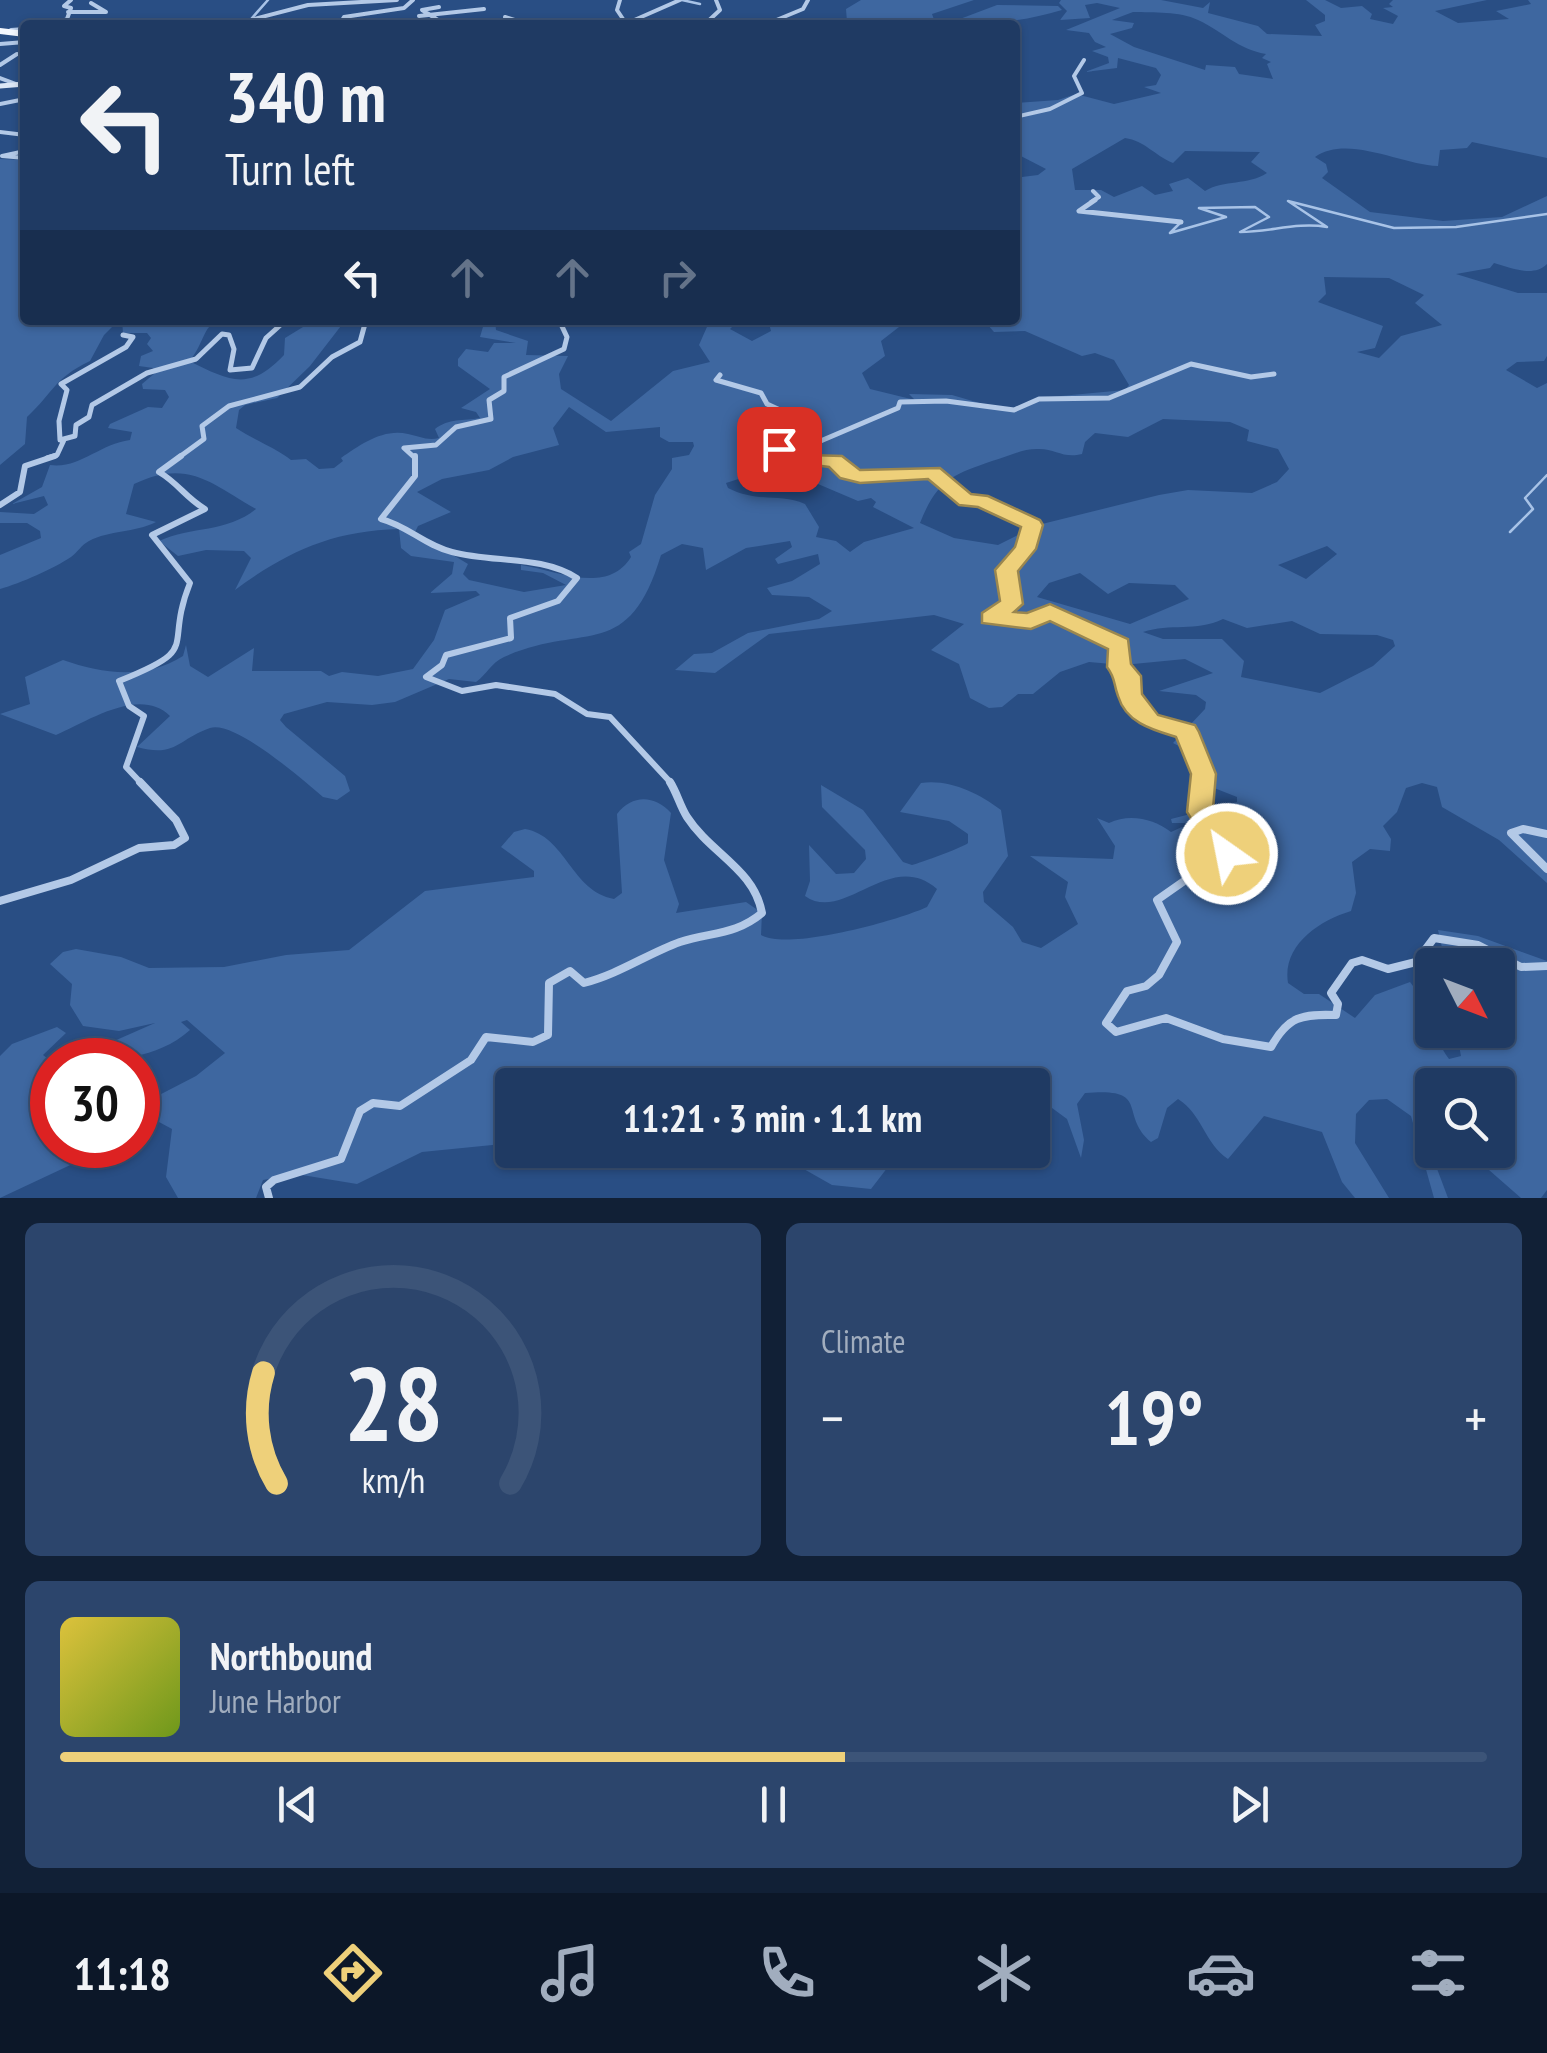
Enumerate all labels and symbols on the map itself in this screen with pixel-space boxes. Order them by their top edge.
pin [737,407,822,492]
position arrow [1175,802,1279,906]
north arrow [1415,948,1515,1048]
speed limit sign: 30 [30,1038,160,1168]

